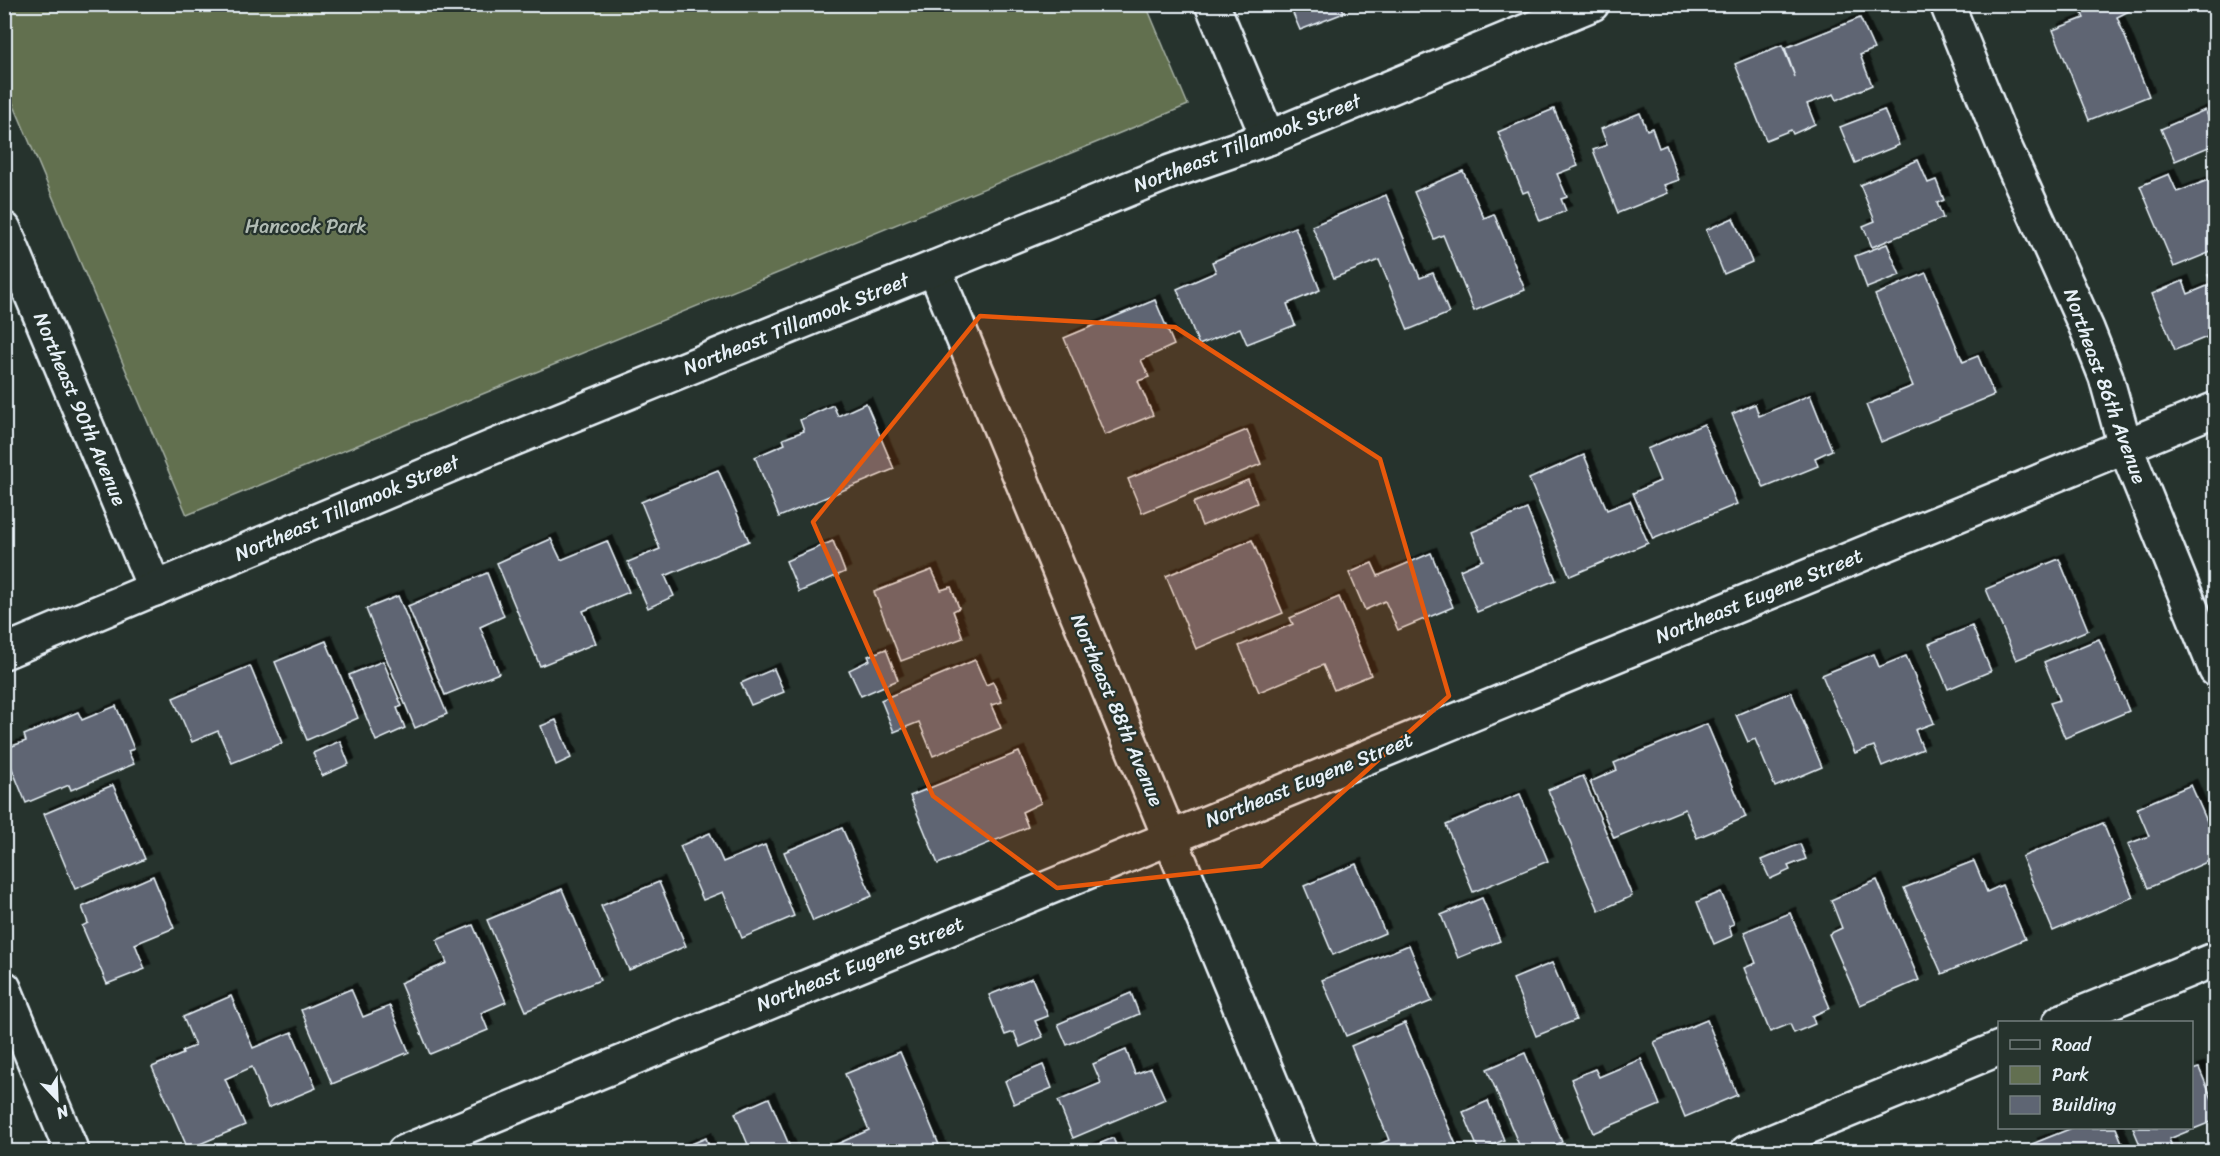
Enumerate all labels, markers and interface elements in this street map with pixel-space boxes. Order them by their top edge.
street label: Northeast Tillamook Street [1128,83,1367,203]
park label: Hancock Park [245,209,367,244]
street label: Northeast Tillamook Street [677,262,915,385]
street label: Northeast 86th Avenue [2053,283,2157,489]
street label: Northeast 90th Avenue [23,307,137,512]
street label: Northeast Tillamook Street [229,444,466,571]
street label: Northeast Eugene Street [1650,538,1868,654]
street label: Northeast 88th Avenue [1061,608,1174,812]
street label: Northeast Eugene Street [1200,722,1418,838]
street label: Northeast Eugene Street [751,906,969,1022]
legend [1998,1021,2193,1129]
text: Road [2052,1029,2092,1061]
text: Park [2052,1059,2089,1091]
north arrow [27,1069,87,1129]
text: Building [2052,1089,2116,1121]
text: N [51,1096,74,1128]

